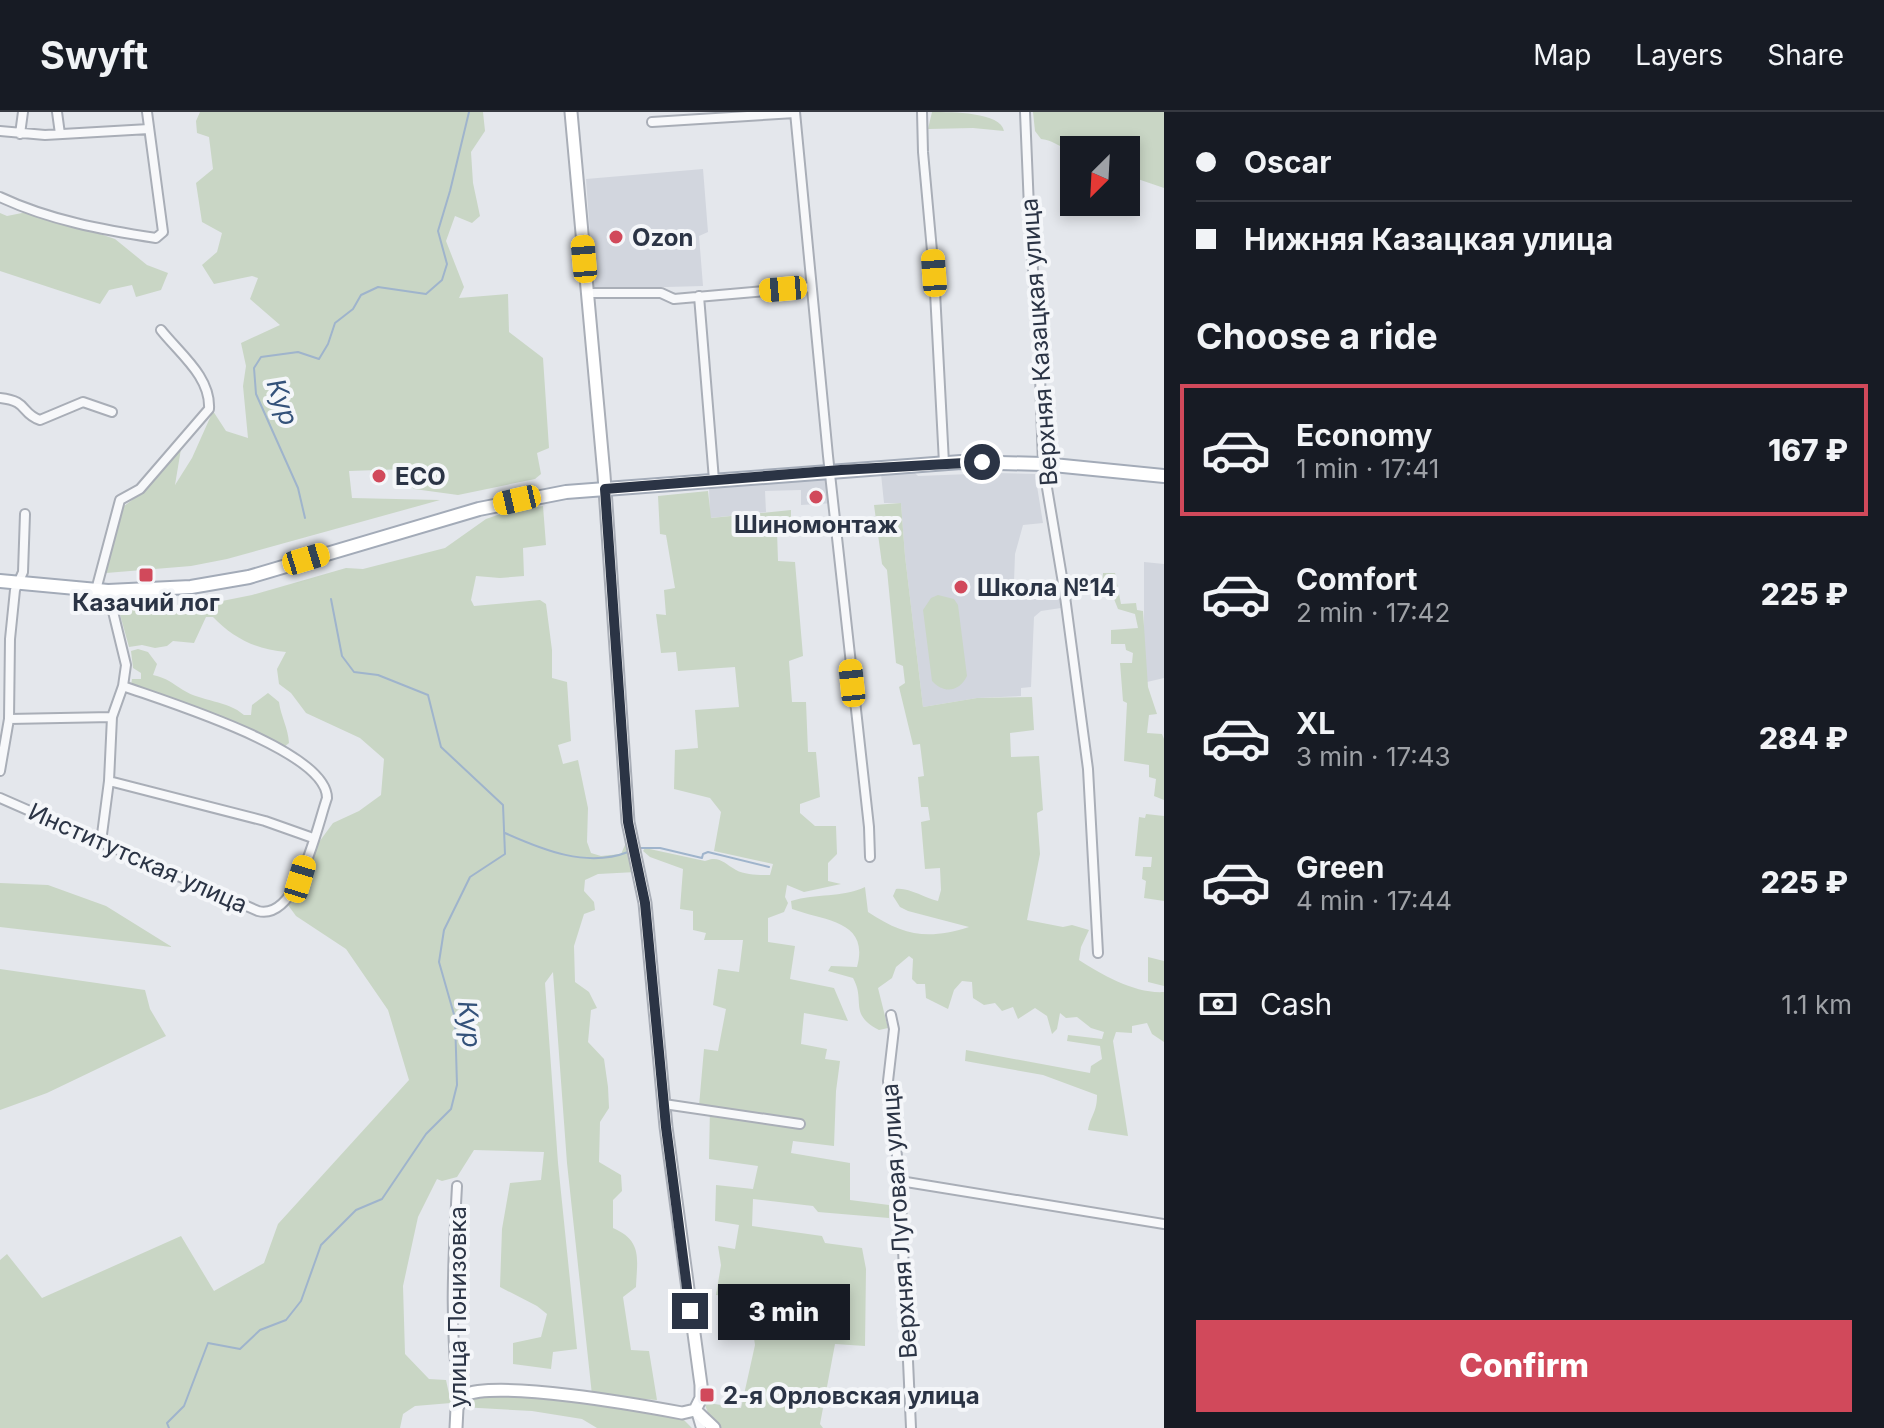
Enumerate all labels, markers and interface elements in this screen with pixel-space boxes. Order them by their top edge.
text: Swyft [40,32,148,78]
text: Map [1533,38,1591,72]
text: Layers [1635,38,1723,72]
text: Share [1767,38,1844,72]
north arrow [1060,136,1140,216]
map controls [1060,136,1140,216]
text: Oscar [1244,144,1332,180]
street label: Верхняя Казацкая улица [1014,197,1064,487]
text: Нижняя Казацкая улица [1244,221,1613,257]
place label: Ozon [632,223,693,252]
marker: Ozon [607,228,625,246]
car [570,234,598,284]
car [920,248,948,298]
car [758,275,808,303]
text: Choose a ride [1196,314,1438,358]
water label: Кур [261,375,305,429]
icon: car [1200,414,1272,486]
text: Economy [1296,417,1432,453]
text: 167 ₽ [1768,432,1848,468]
route start [964,444,1000,480]
text: 1 min · 17:41 [1296,453,1439,484]
place label: ECO [395,462,446,491]
marker: ECO [370,467,388,485]
car [491,483,543,517]
marker: Шиномонтаж [807,488,825,506]
place label: Шиномонтаж [734,510,898,539]
car [280,541,332,577]
icon: car [1200,558,1272,630]
text: Comfort [1296,561,1417,597]
marker: Казачий лог [137,566,155,584]
place label: Школа №14 [977,573,1116,602]
text: 225 ₽ [1761,576,1848,612]
marker: Школа №14 [952,578,970,596]
place label: Казачий лог [72,588,220,617]
text: 2 min · 17:42 [1296,597,1450,628]
car [838,658,866,708]
icon: car [1200,702,1272,774]
text: XL [1296,705,1335,741]
text: 284 ₽ [1759,720,1848,756]
text: 3 min · 17:43 [1296,741,1451,772]
street label: Институтская улица [24,797,252,919]
icon: car [1200,846,1272,918]
text: Green [1296,849,1384,885]
car [282,853,318,905]
text: 225 ₽ [1761,864,1848,900]
text: 4 min · 17:44 [1296,885,1452,916]
icon: cash [1196,982,1240,1026]
text: Cash [1260,986,1332,1022]
text: 1.1 km [1781,989,1852,1020]
water label: Кур [452,999,488,1049]
street label: Верхняя Луговая улица [875,1082,923,1360]
street label: улица Понизовка [443,1206,472,1408]
callout: 3 min [718,1283,850,1339]
route end [672,1293,708,1329]
text: 3 min [749,1296,819,1327]
button: Confirm [1196,1320,1852,1412]
place label: 2-я Орловская улица [723,1381,980,1410]
marker: 2-я Орловская улица [698,1386,716,1404]

